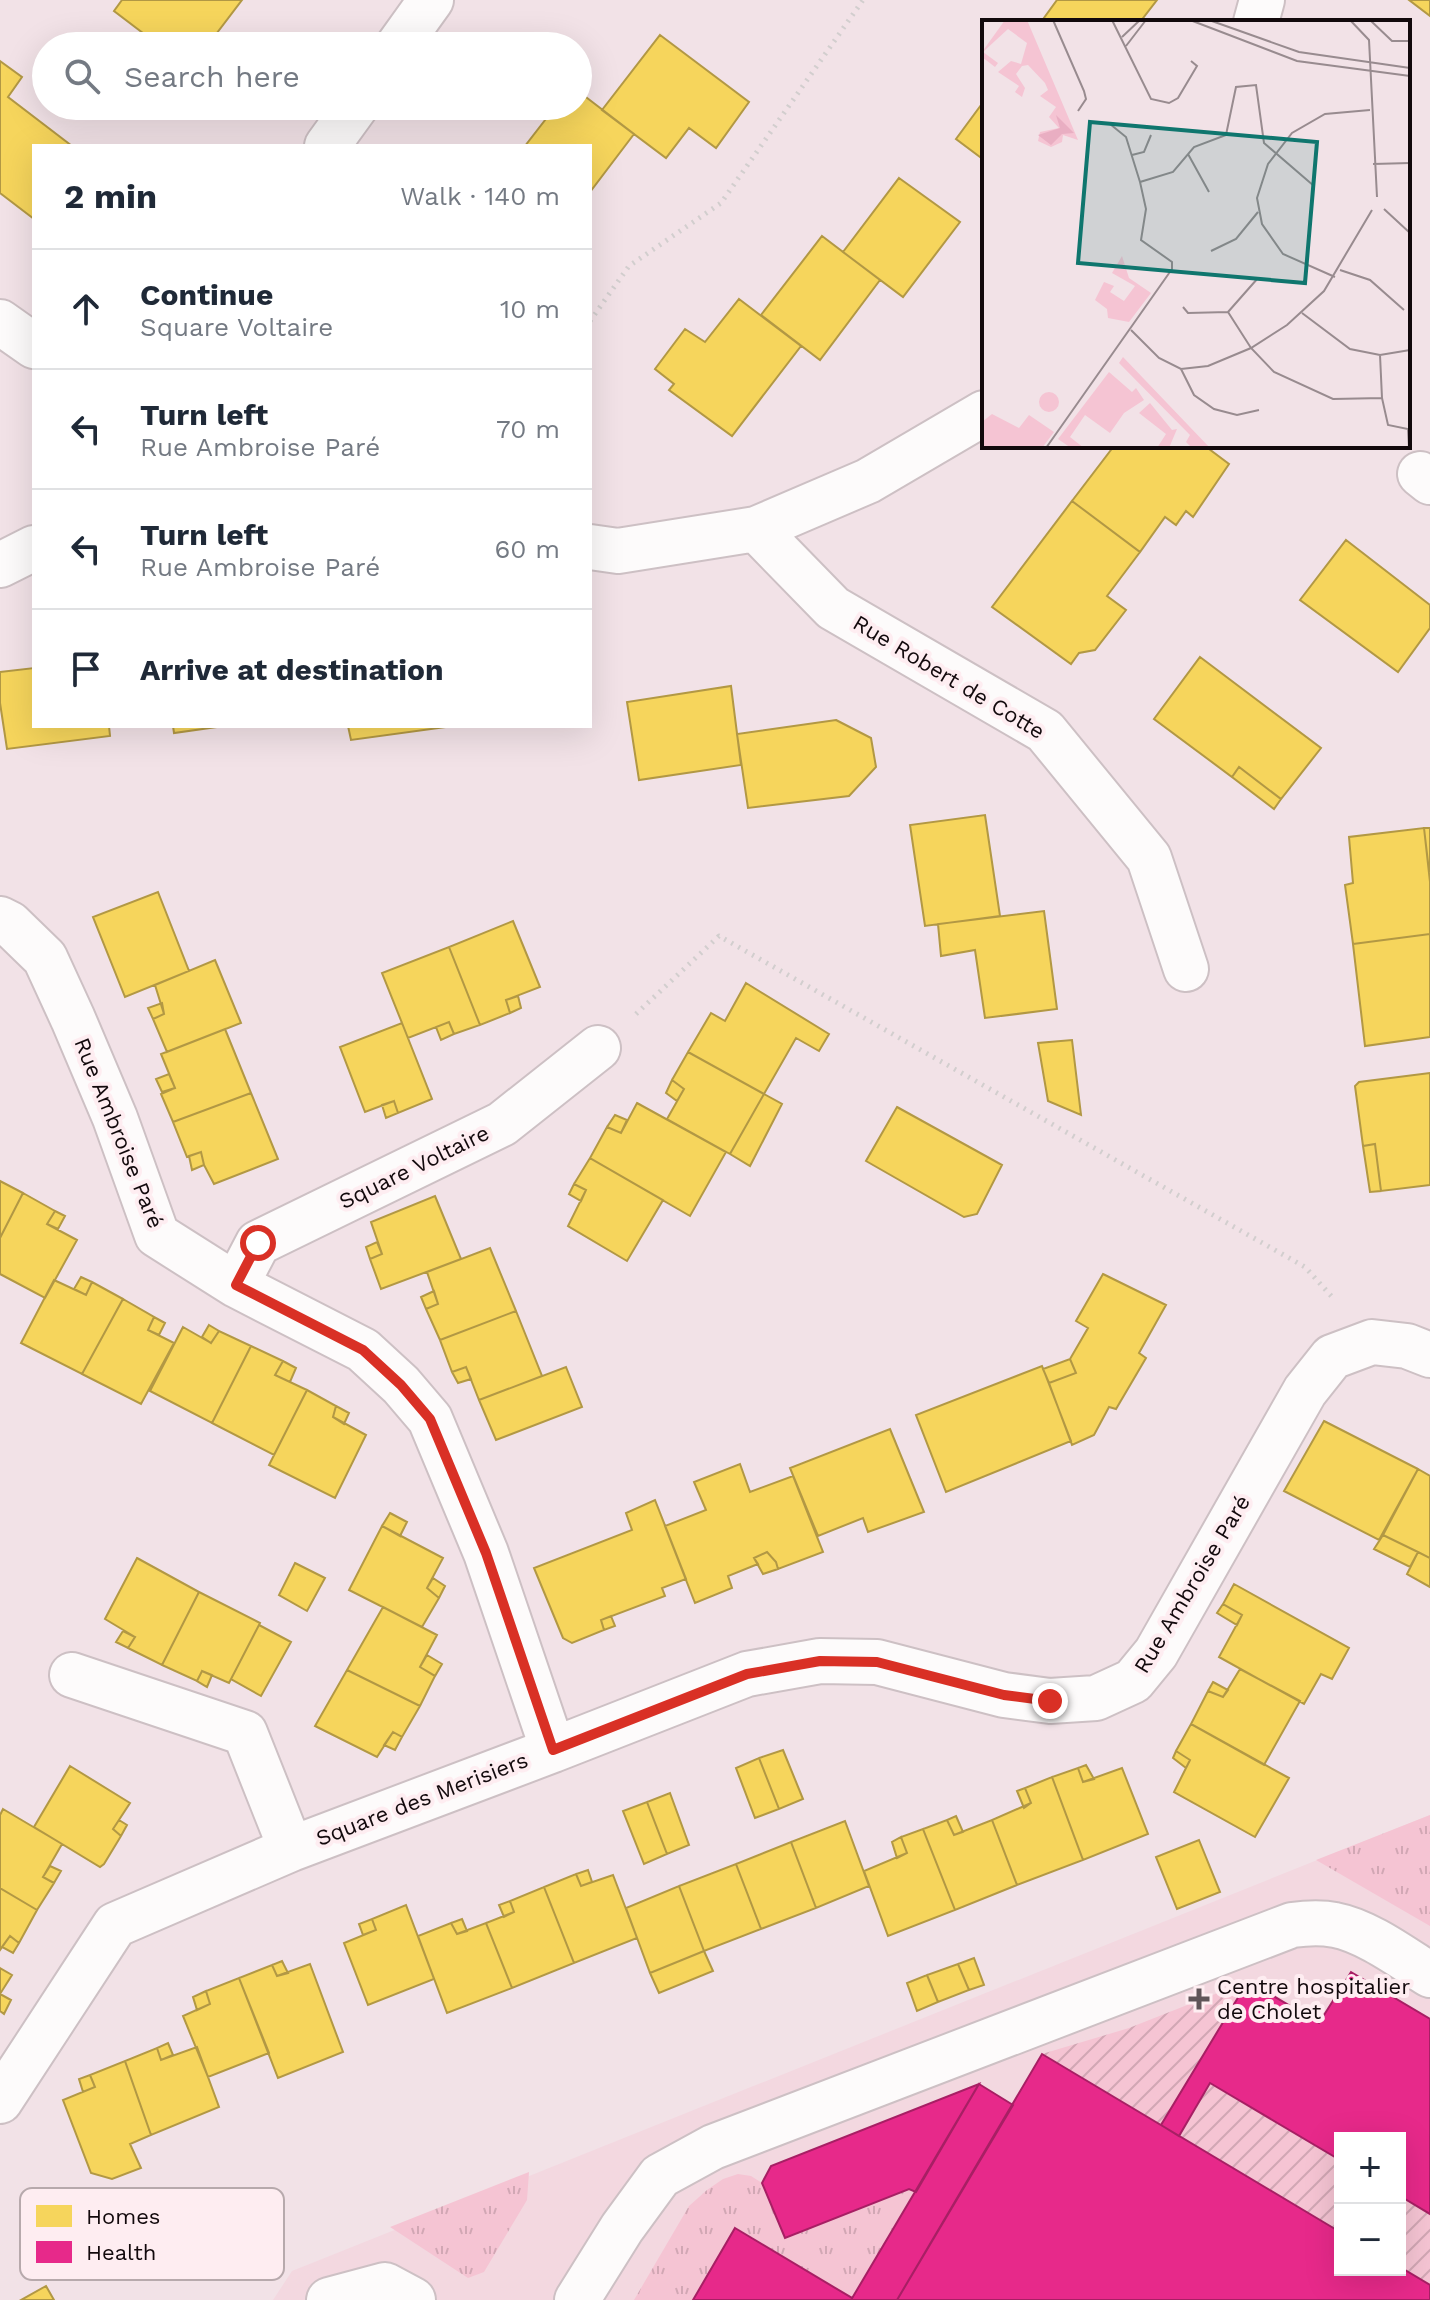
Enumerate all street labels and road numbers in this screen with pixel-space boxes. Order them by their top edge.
street label: Rue Robert de Cotte [849,610,1049,744]
street label: Rue Ambroise Paré [69,1034,169,1232]
street label: Square Voltaire [335,1120,493,1214]
street label: Rue Ambroise Paré [1129,1490,1255,1678]
street label: Square des Merisiers [313,1747,531,1851]

